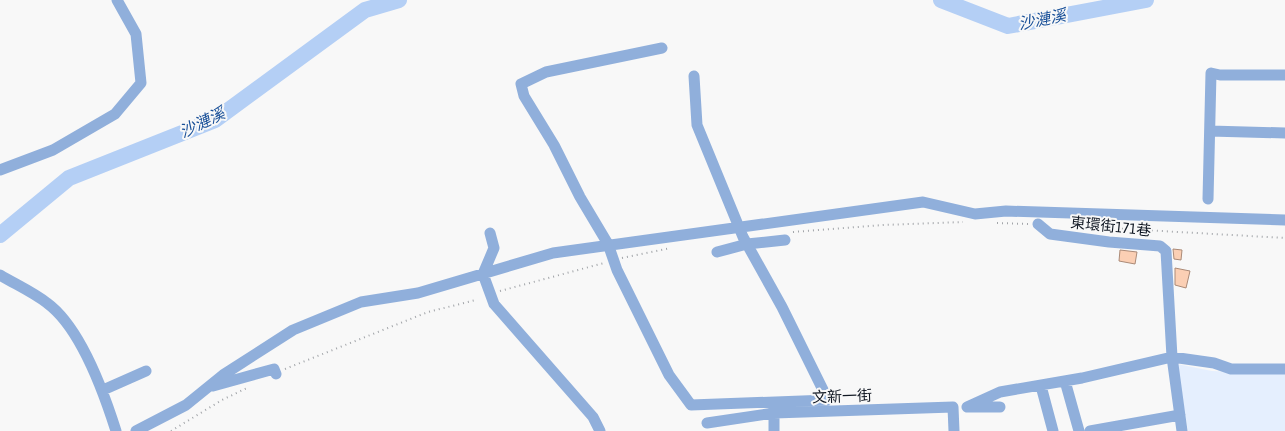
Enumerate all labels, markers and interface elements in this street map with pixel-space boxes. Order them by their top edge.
water label: 沙漣溪 [1017,5,1069,32]
water label: 沙漣溪 [176,103,229,141]
street label: 東環街171巷 [1070,213,1152,239]
street label: 文新一街 [812,386,872,406]

